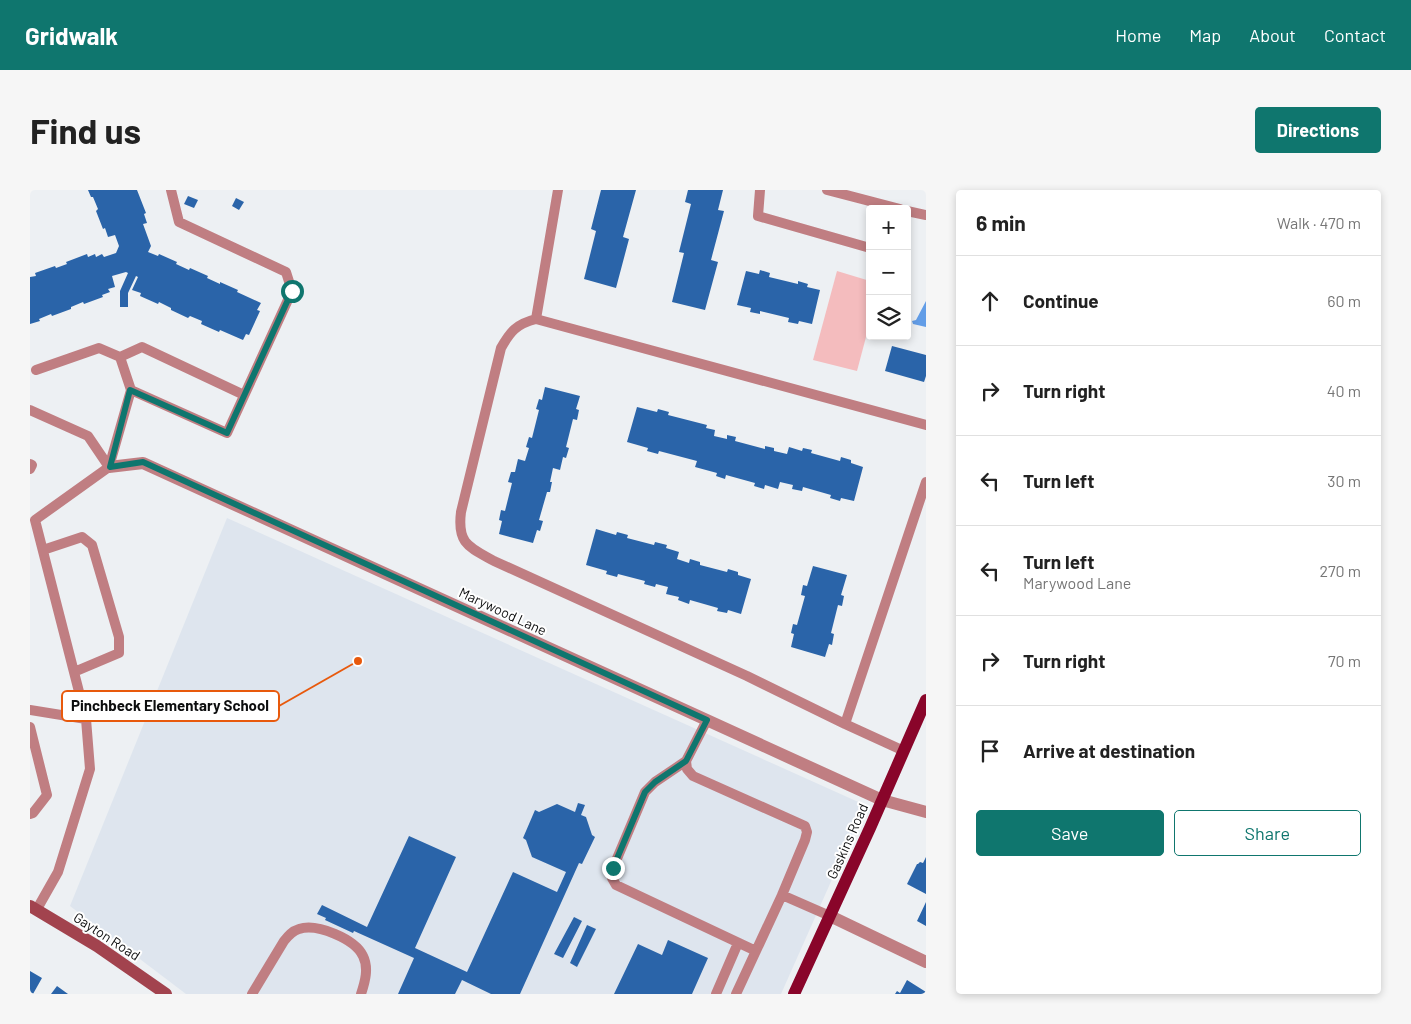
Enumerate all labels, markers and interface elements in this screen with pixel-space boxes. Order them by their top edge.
text: Gridwalk [25,21,118,50]
text: Home [1115,24,1161,46]
text: Map [1189,24,1221,46]
text: About [1249,24,1296,46]
text: Contact [1324,24,1386,46]
button: Directions [1255,107,1381,153]
text: Find us [30,109,141,151]
map controls [866,205,911,340]
button: + [866,205,911,250]
text: 6 min [976,210,1026,235]
text: Walk · 470 m [1277,213,1361,232]
button: − [866,250,911,295]
route start [281,280,304,303]
icon: ahead [976,287,1004,315]
text: Continue [1023,289,1099,312]
text: 60 m [1327,291,1361,310]
button: layers [866,295,911,340]
icon: right [976,377,1004,405]
text: Turn right [1023,379,1105,402]
text: 40 m [1327,381,1361,400]
icon: left [976,467,1004,495]
text: Turn left [1023,469,1094,492]
text: 30 m [1327,471,1361,490]
text: Turn left [1023,550,1094,573]
icon: left [976,557,1004,585]
text: 270 m [1319,561,1361,580]
text: Marywood Lane [1023,573,1131,592]
street label: Marywood Lane [456,583,550,639]
icon: right [976,647,1004,675]
text: Turn right [1023,649,1105,672]
text: 70 m [1328,651,1361,670]
callout: Pinchbeck Elementary School [62,691,279,721]
text: Pinchbeck Elementary School [71,696,269,714]
icon: arrive [976,737,1004,765]
text: Arrive at destination [1023,739,1195,762]
street label: Gaskins Road [823,801,871,881]
button: Save [976,810,1164,856]
button: Share [1174,810,1361,856]
route end [602,857,625,880]
street label: Gayton Road [71,908,143,964]

